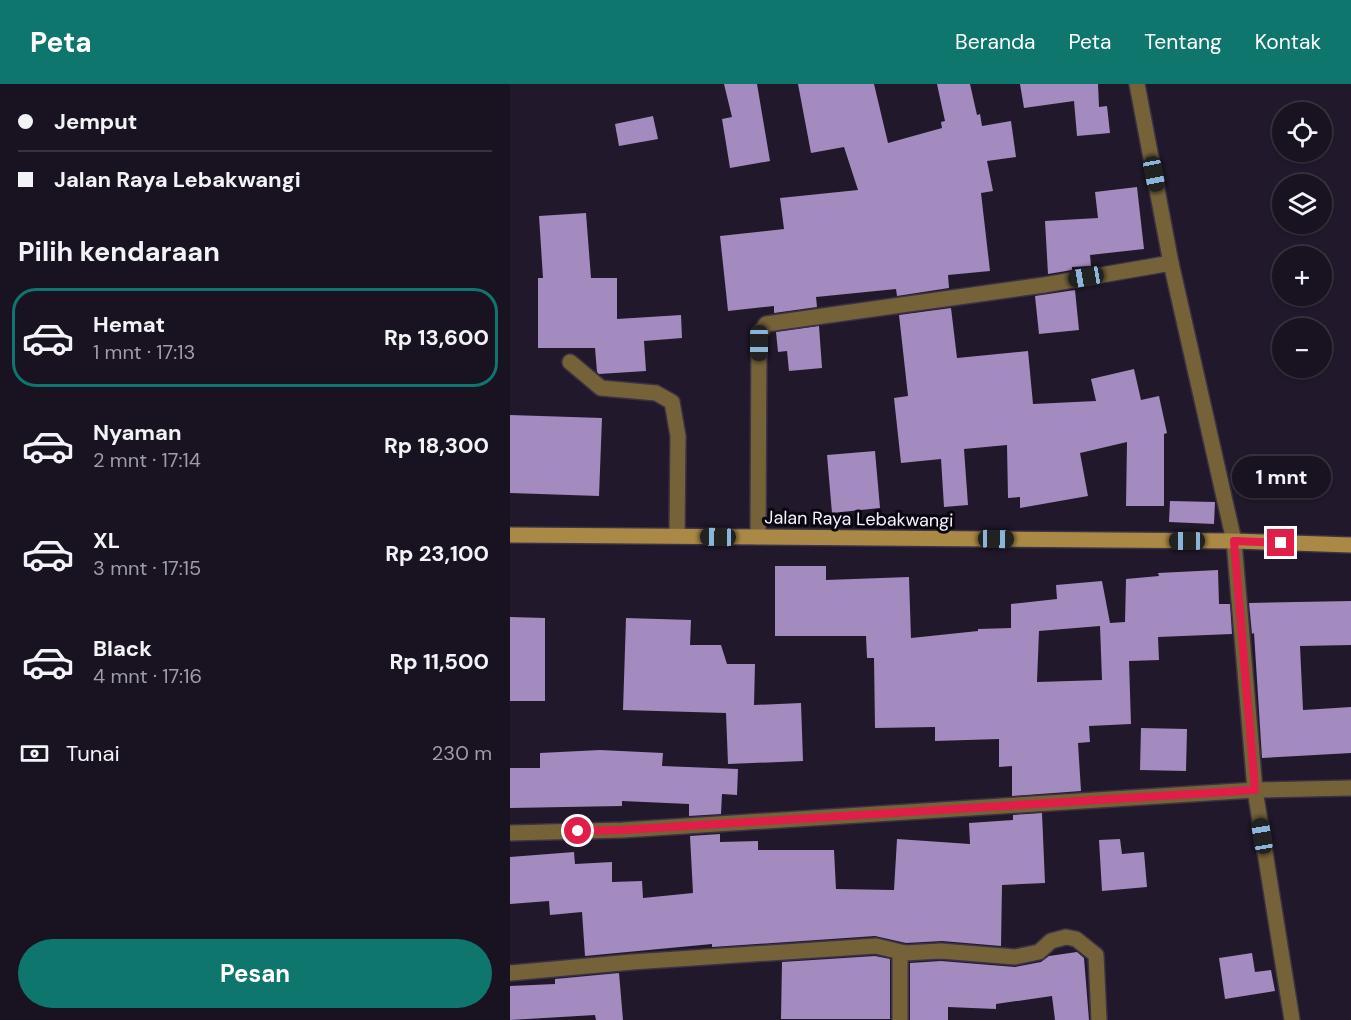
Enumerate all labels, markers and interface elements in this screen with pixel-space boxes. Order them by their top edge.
text: Peta [30,24,92,61]
text: Beranda [955,28,1036,56]
text: Peta [1069,28,1111,56]
text: Tentang [1144,28,1222,56]
text: Kontak [1255,28,1321,56]
map controls [1272,102,1332,378]
button: locate [1272,102,1332,162]
text: Jemput [54,107,137,136]
car [1142,155,1166,193]
text: Jalan Raya Lebakwangi [54,165,301,194]
button: layers [1272,174,1332,234]
text: Pilih kendaraan [18,234,220,269]
button: + [1272,246,1332,306]
car [1067,265,1105,289]
text: Hemat [93,310,165,339]
icon: car [21,311,75,365]
button: − [1272,318,1332,378]
text: Rp 13,600 [384,323,489,352]
car [750,325,768,361]
text: 1 mnt · 17:13 [93,339,195,365]
text: Nyaman [93,418,182,447]
icon: car [21,419,75,473]
text: Rp 18,300 [384,431,489,460]
text: 2 mnt · 17:14 [93,447,201,473]
callout: 1 mnt [1232,456,1330,498]
text: 1 mnt [1256,464,1307,490]
street label: Jalan Raya Lebakwangi [764,505,954,533]
text: XL [93,526,120,555]
icon: car [21,527,75,581]
car [700,528,736,546]
route end [1267,529,1294,556]
car [978,530,1014,548]
car [1169,532,1205,550]
text: Rp 23,100 [385,539,489,568]
text: 3 mnt · 17:15 [93,555,201,581]
text: Black [93,634,152,663]
icon: car [21,635,75,689]
text: Rp 11,500 [389,647,489,676]
text: 4 mnt · 17:16 [93,663,202,689]
icon: cash [18,737,51,770]
text: Tunai [66,739,120,768]
text: 230 m [432,740,492,766]
route start [564,817,591,844]
car [1250,817,1274,855]
button: Pesan [18,939,492,1008]

